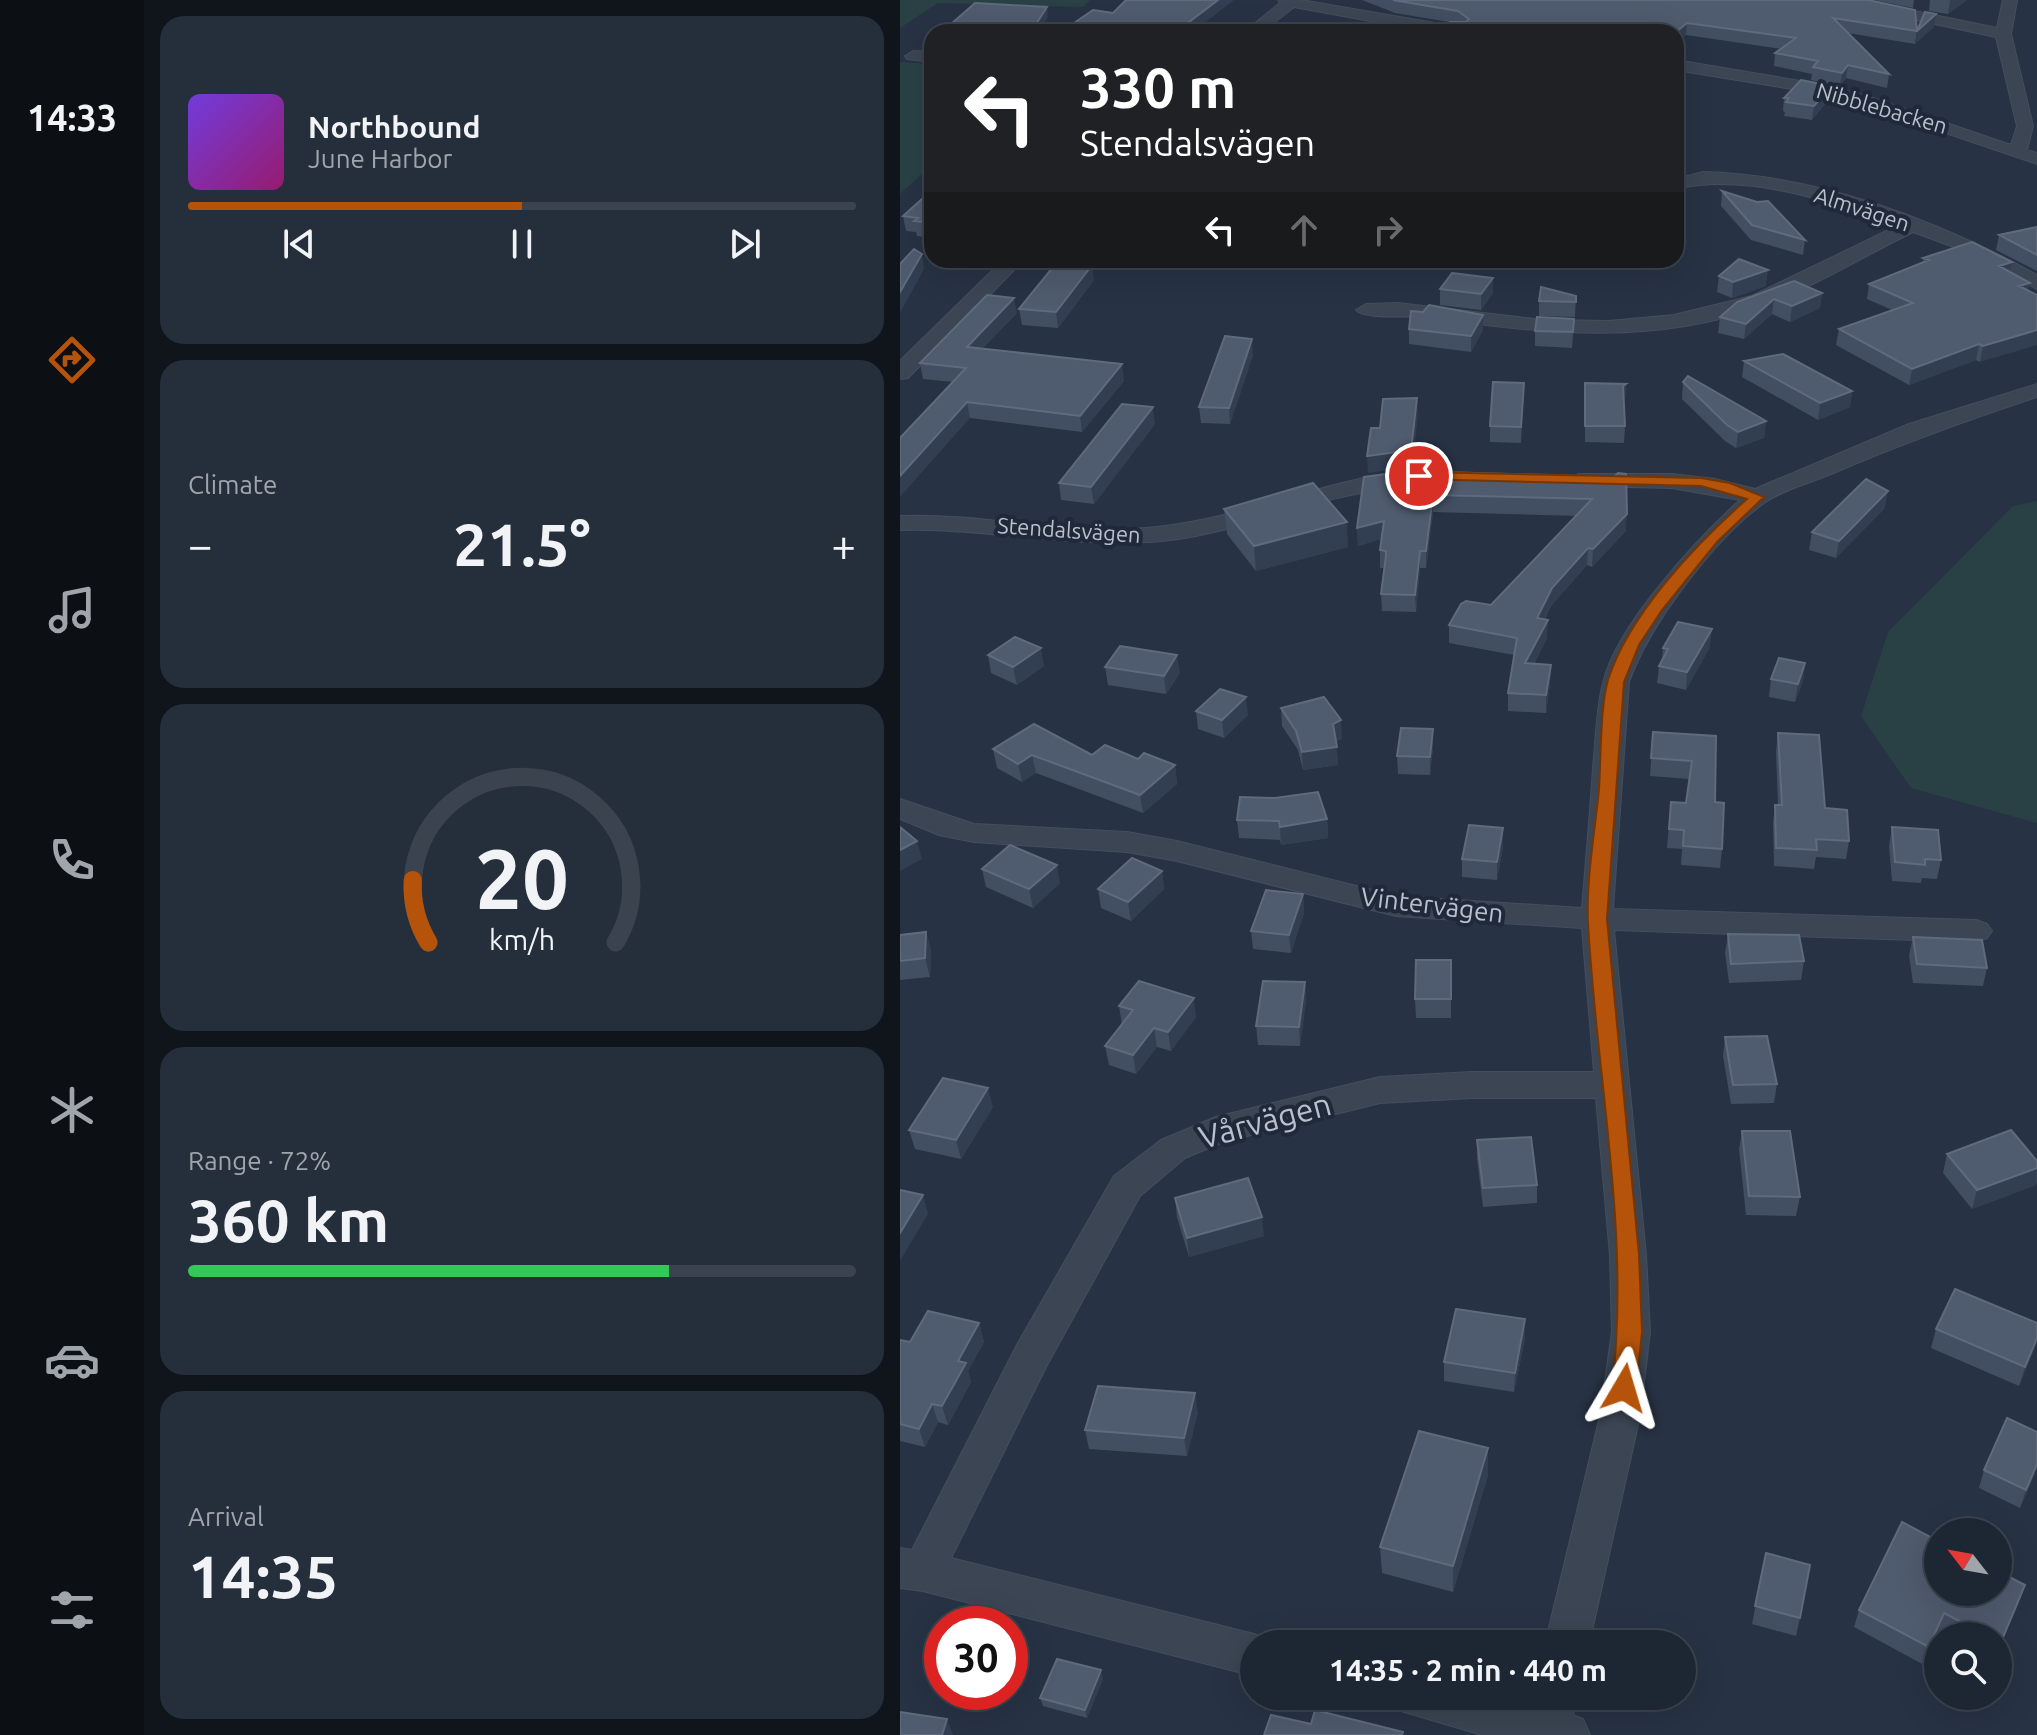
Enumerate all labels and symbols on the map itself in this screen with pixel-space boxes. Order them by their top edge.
street label: Nibblebacken [1814,77,1950,138]
street label: Almvägen [1811,181,1913,236]
pin [1385,442,1453,510]
street label: Stendalsvägen [996,512,1142,547]
street label: Vintervägen [1359,881,1505,928]
street label: Vårvägen [1195,1085,1335,1155]
position arrow [1582,1346,1666,1430]
north arrow [1924,1518,2012,1606]
speed limit sign: 30 [924,1606,1028,1710]

